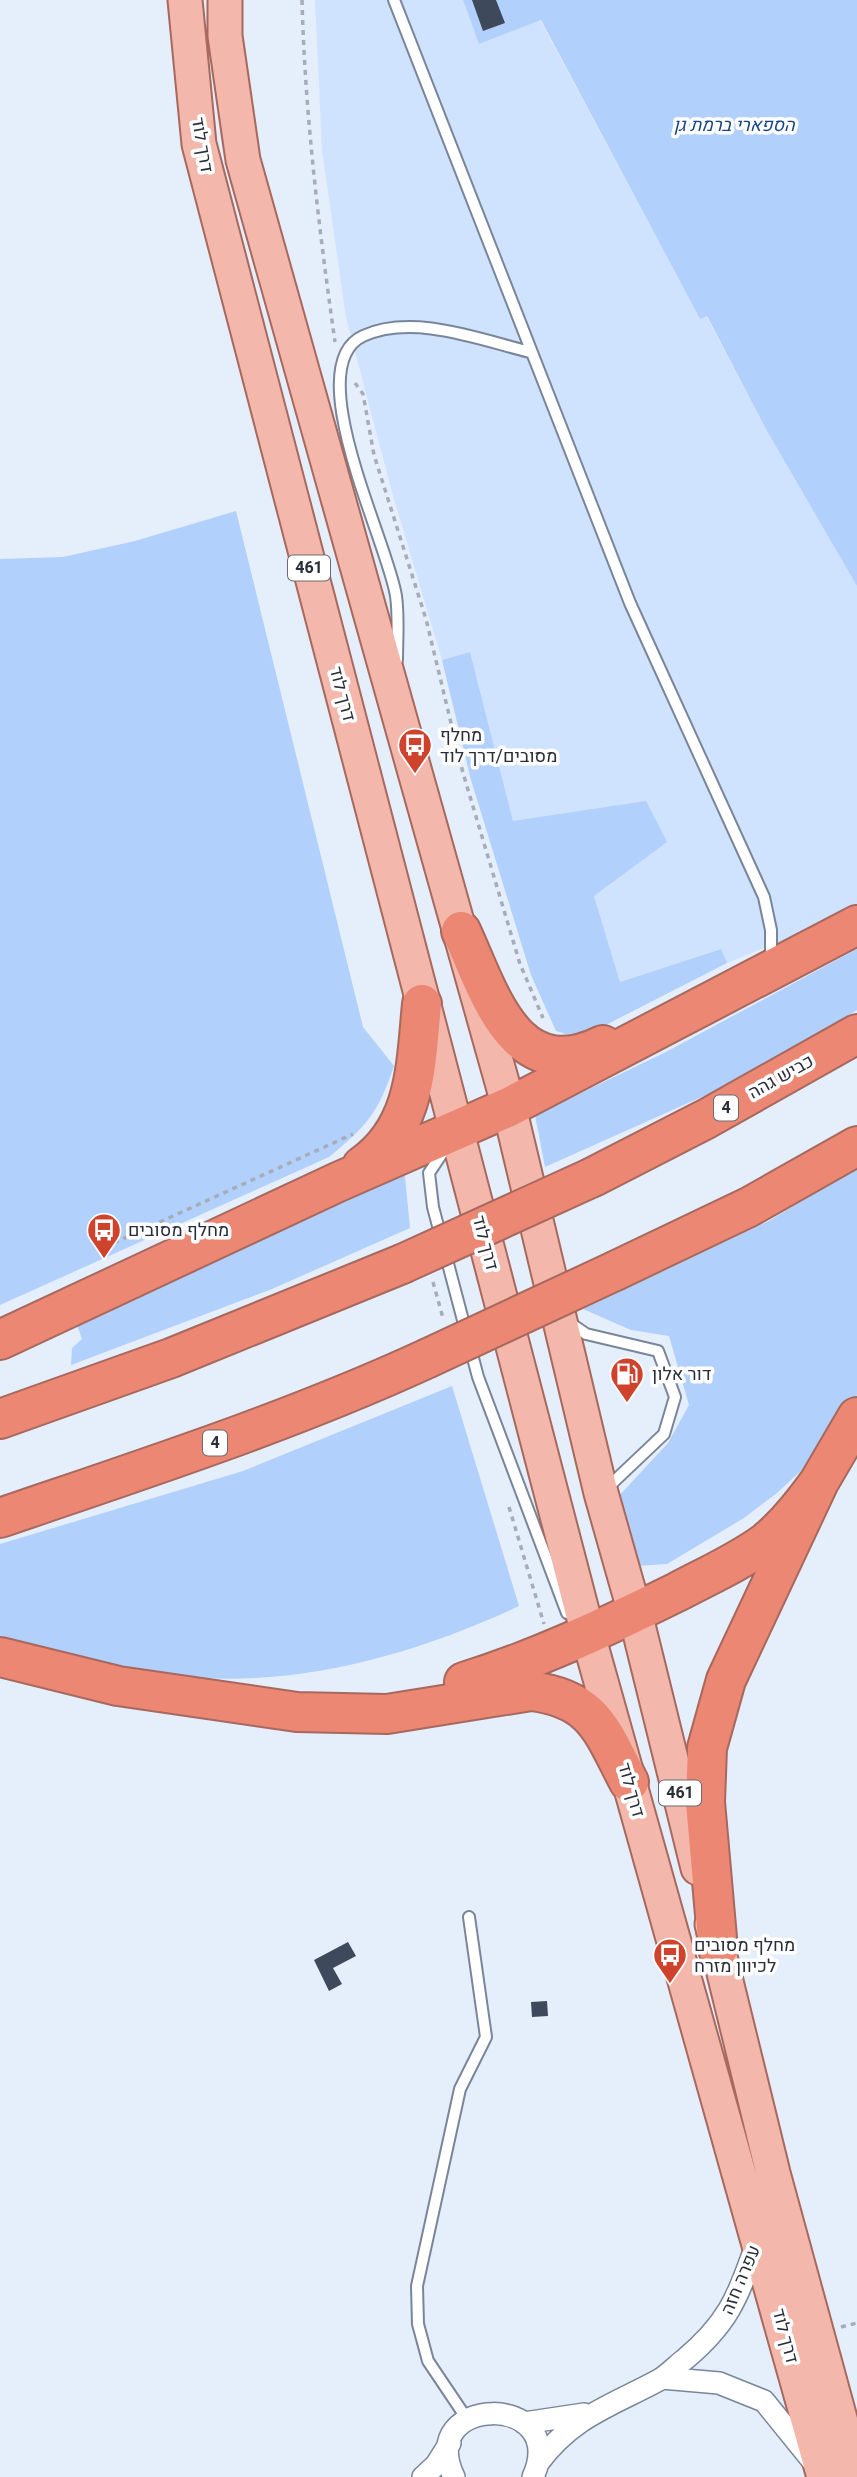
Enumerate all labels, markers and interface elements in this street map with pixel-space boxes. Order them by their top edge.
park label: הספארי ברמת גן [673,112,796,139]
street label: דרך לוד [184,115,220,175]
road number: 461 [288,555,330,580]
street label: דרך לוד [322,664,362,724]
place label: מחלף מסובים/דרך לוד [440,722,558,770]
bus stop icon: מחלף מסובים/דרך לוד [396,726,434,775]
street label: כביש גהה [743,1048,819,1106]
road number: 4 [714,1096,738,1120]
bus stop icon: מחלף מסובים [85,1211,123,1260]
street label: דרך לוד [465,1213,505,1273]
place label: מחלף מסובים [128,1217,229,1244]
fuel station icon: דור אלון [608,1355,646,1404]
place label: דור אלון [652,1361,711,1388]
road number: 4 [203,1430,227,1456]
street label: דרך לוד [610,1760,652,1820]
road number: 461 [659,1781,701,1806]
place label: מחלף מסובים לכיוון מזרח [694,1932,795,1980]
bus stop icon: מחלף מסובים לכיוון מזרח [651,1936,689,1985]
street label: עפרה חזה [714,2241,768,2319]
street label: דרך לוד [765,2306,805,2366]

